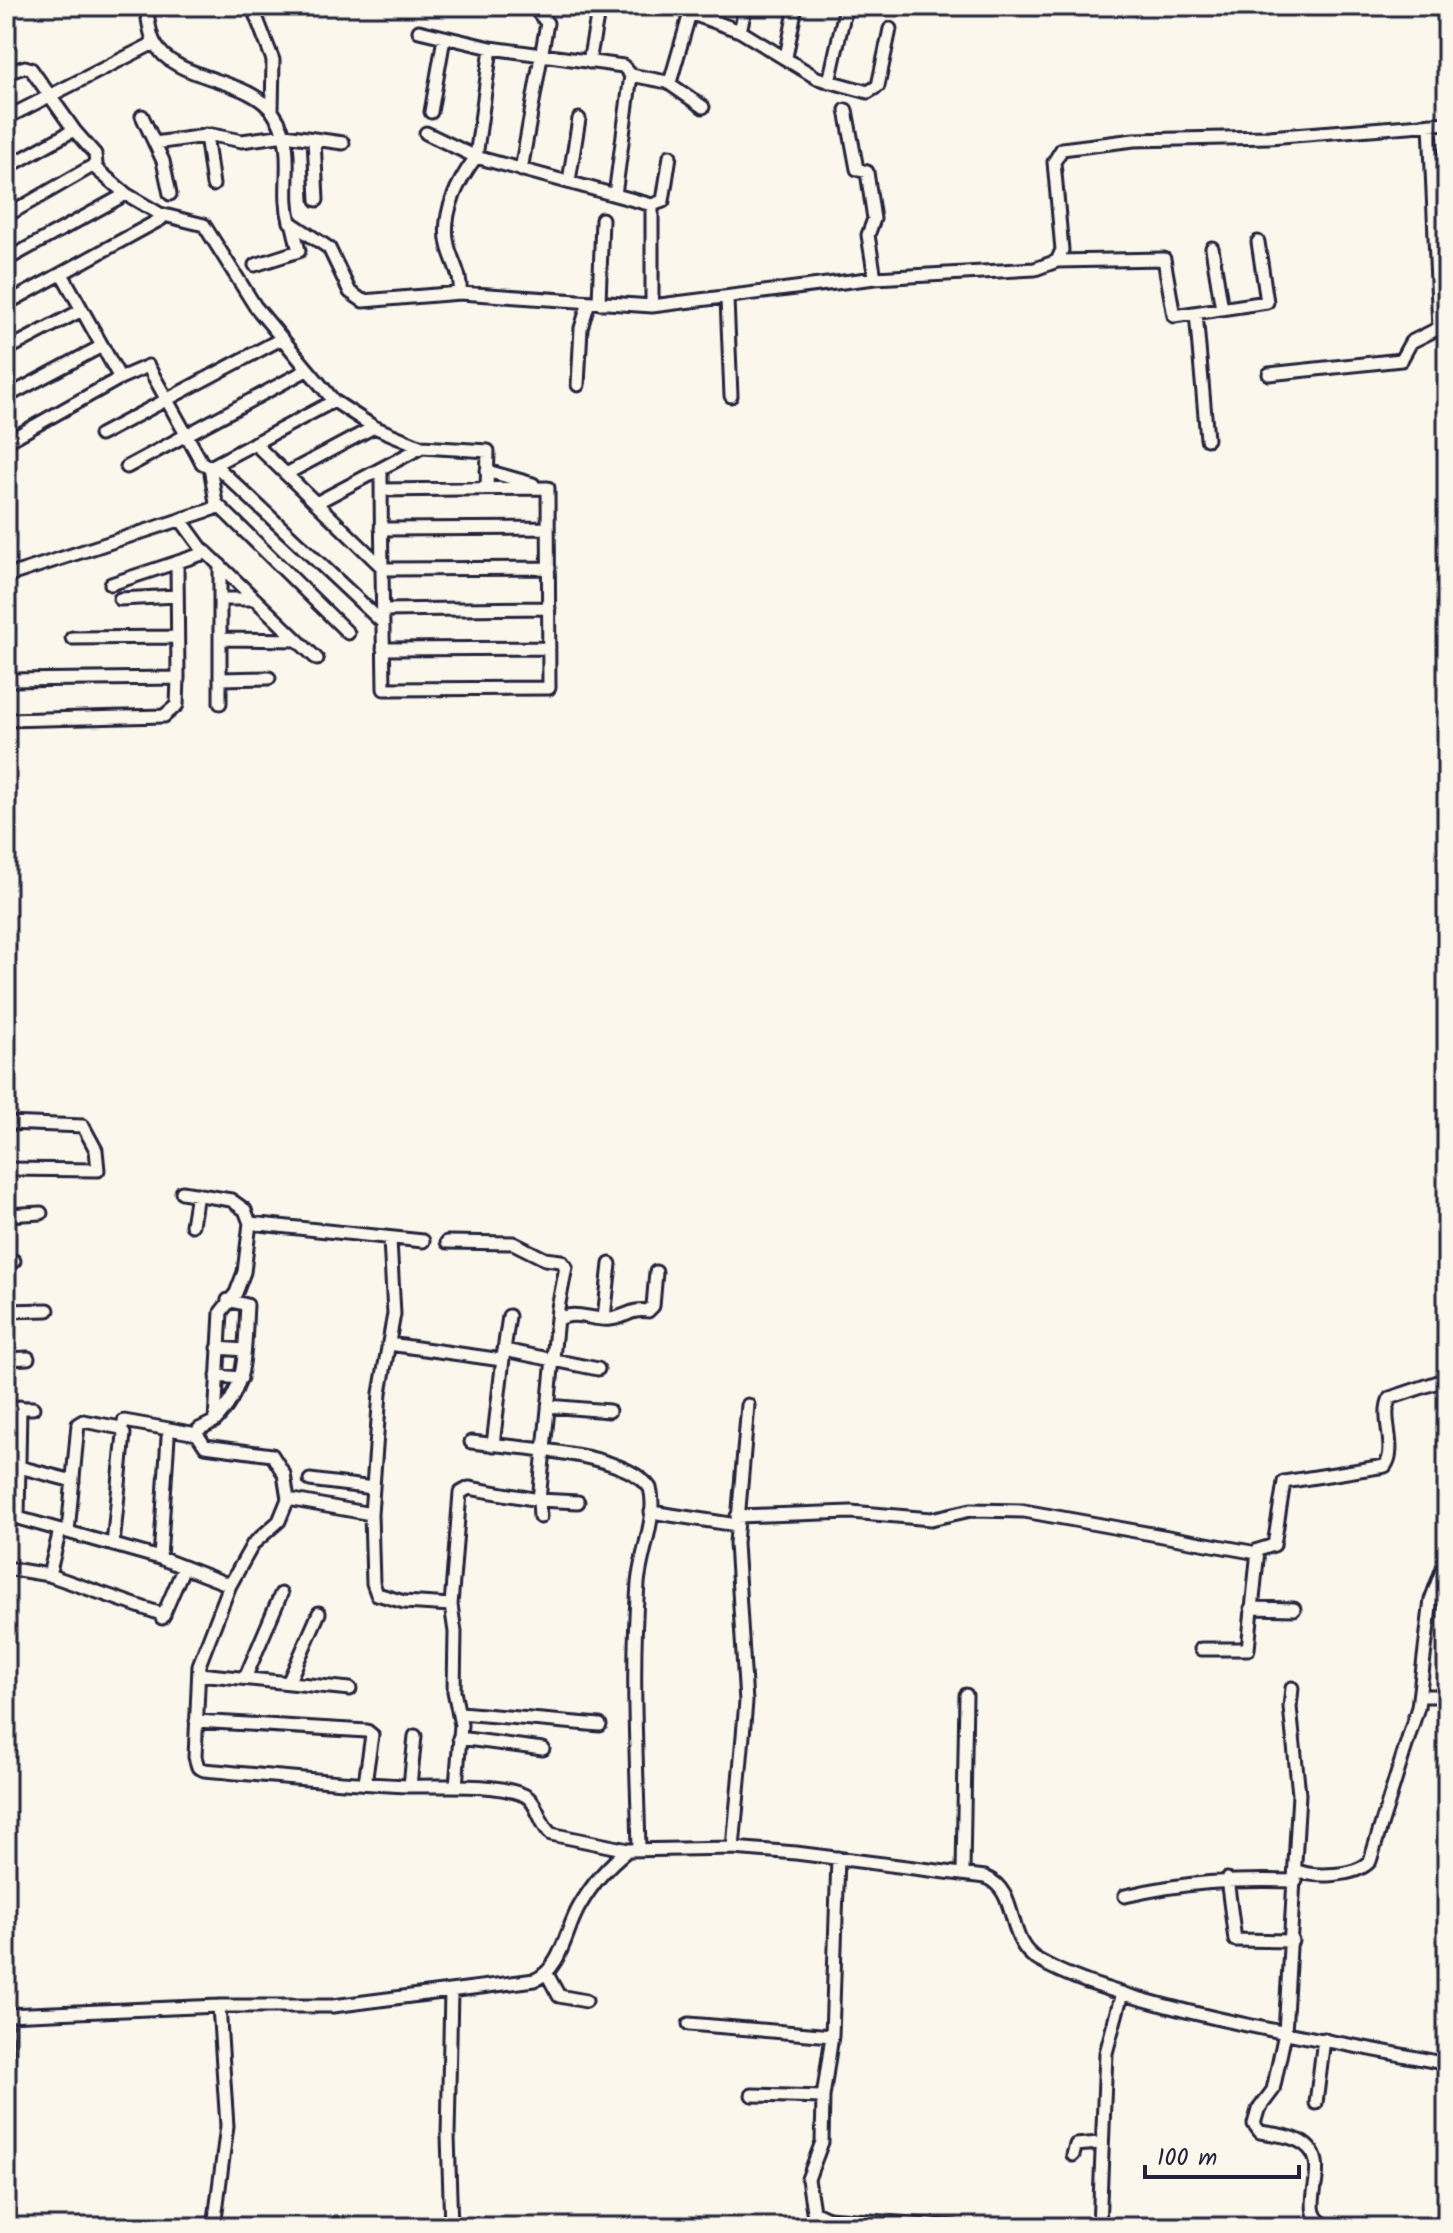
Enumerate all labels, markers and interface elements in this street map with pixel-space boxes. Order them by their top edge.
scale bar [1145,2129,1299,2179]
text: 100 m [1157,2139,1217,2178]

